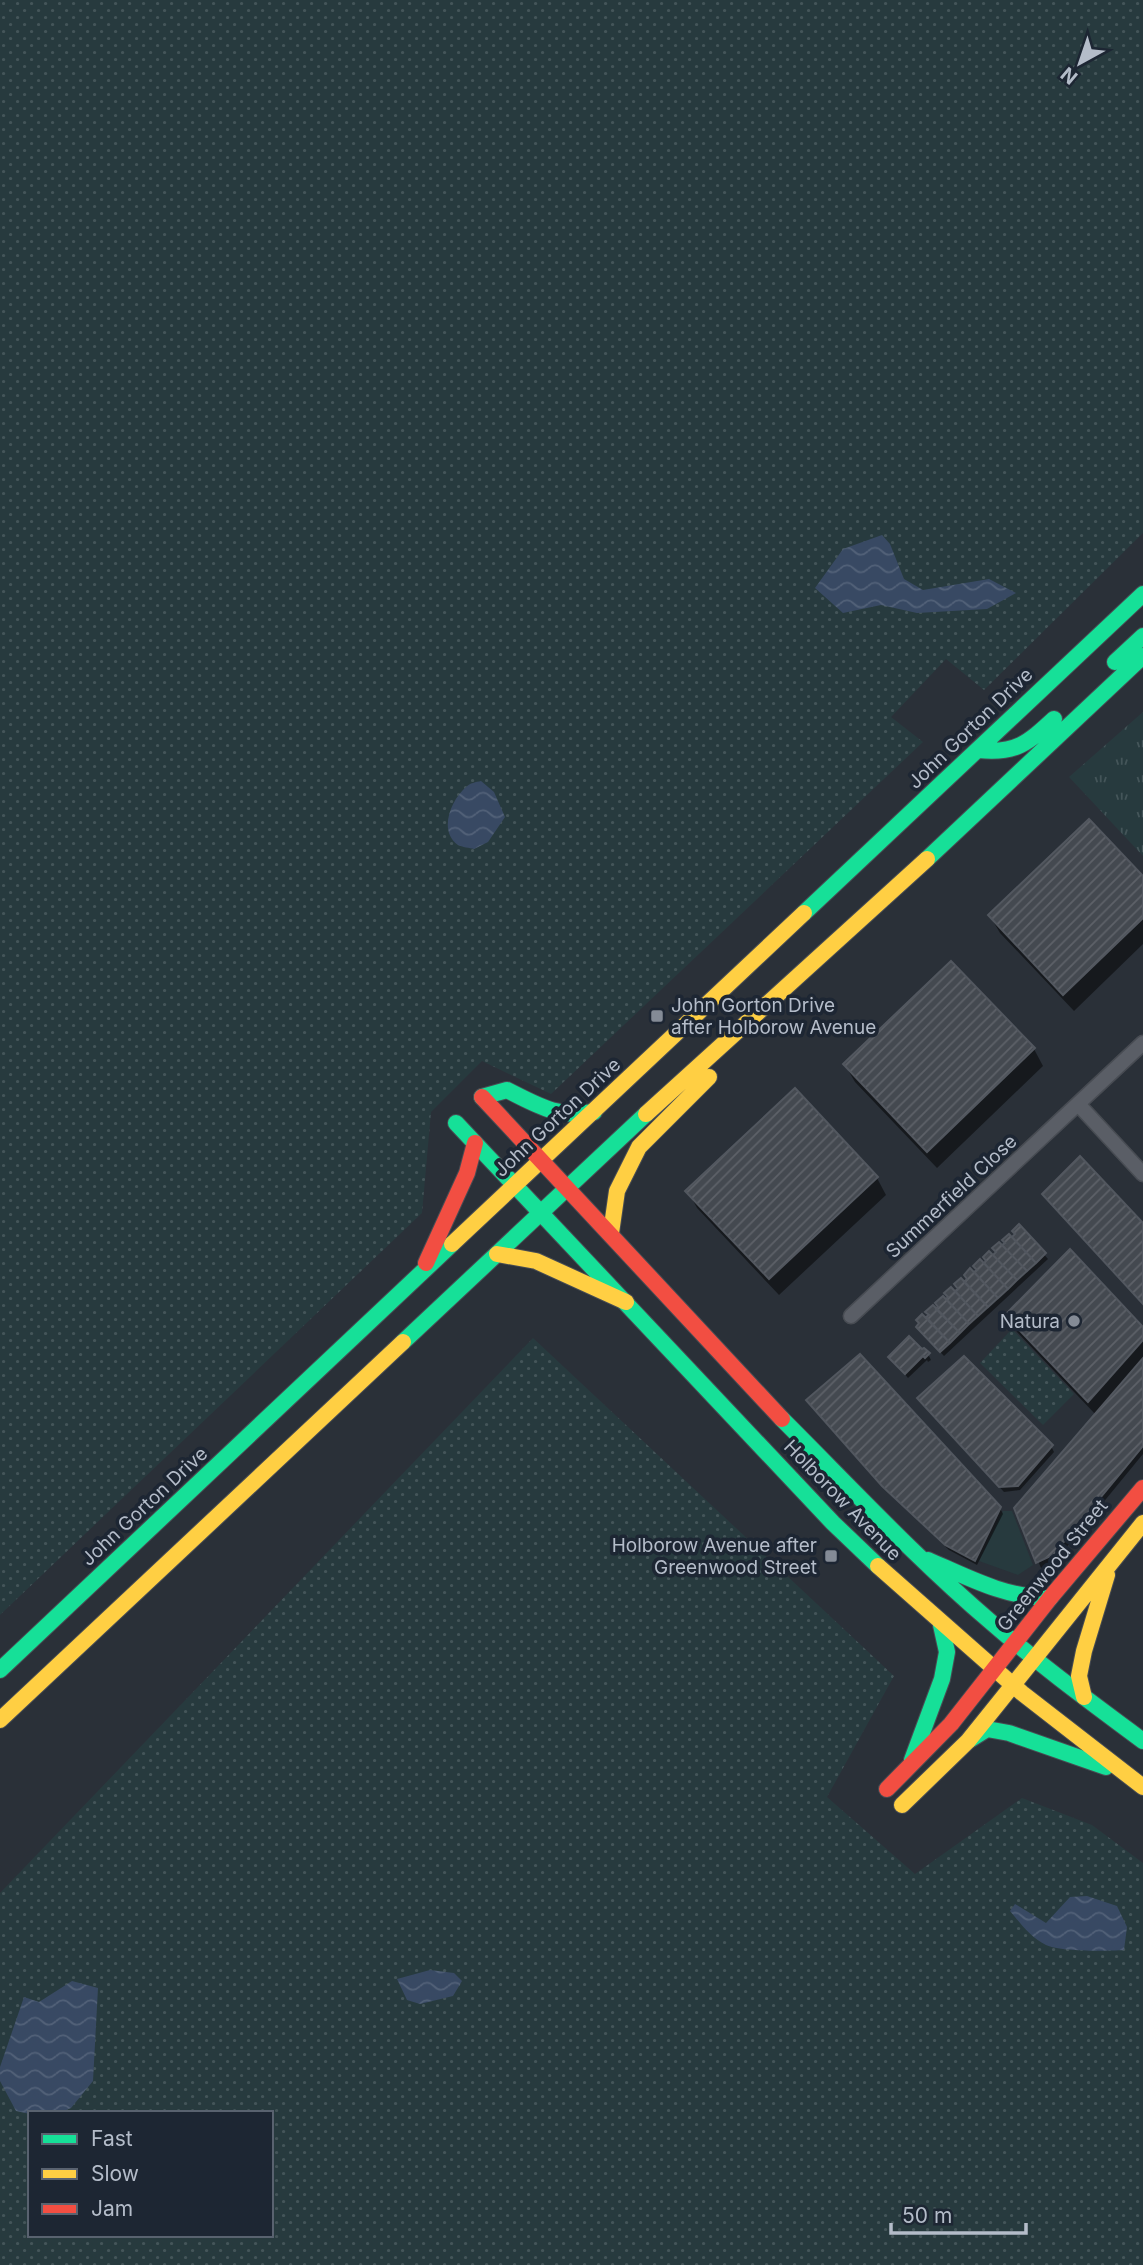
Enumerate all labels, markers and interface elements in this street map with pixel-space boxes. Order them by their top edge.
north arrow [1045,28,1115,98]
text: N [1056,62,1082,89]
street label: John Gorton Drive [903,663,1037,794]
place label: John Gorton Drive after Holborow Avenue [671,994,876,1039]
marker: John Gorton Drive after Holborow Avenue [649,1008,665,1024]
street label: John Gorton Drive [489,1053,625,1182]
street label: Summerfield Close [881,1130,1022,1263]
place label: Natura [1000,1310,1060,1333]
marker: Natura [1066,1313,1082,1329]
street label: Holborow Avenue [779,1435,906,1565]
street label: John Gorton Drive [76,1442,212,1571]
street label: Greenwood Street [992,1495,1113,1636]
place label: Holborow Avenue after Greenwood Street [612,1534,817,1579]
marker: Holborow Avenue after Greenwood Street [823,1548,839,1564]
legend [28,2111,273,2237]
text: Fast [91,2126,133,2151]
text: Slow [91,2161,139,2186]
scale bar [891,2192,1026,2236]
text: Jam [91,2196,133,2221]
text: 50 m [902,2203,952,2228]

